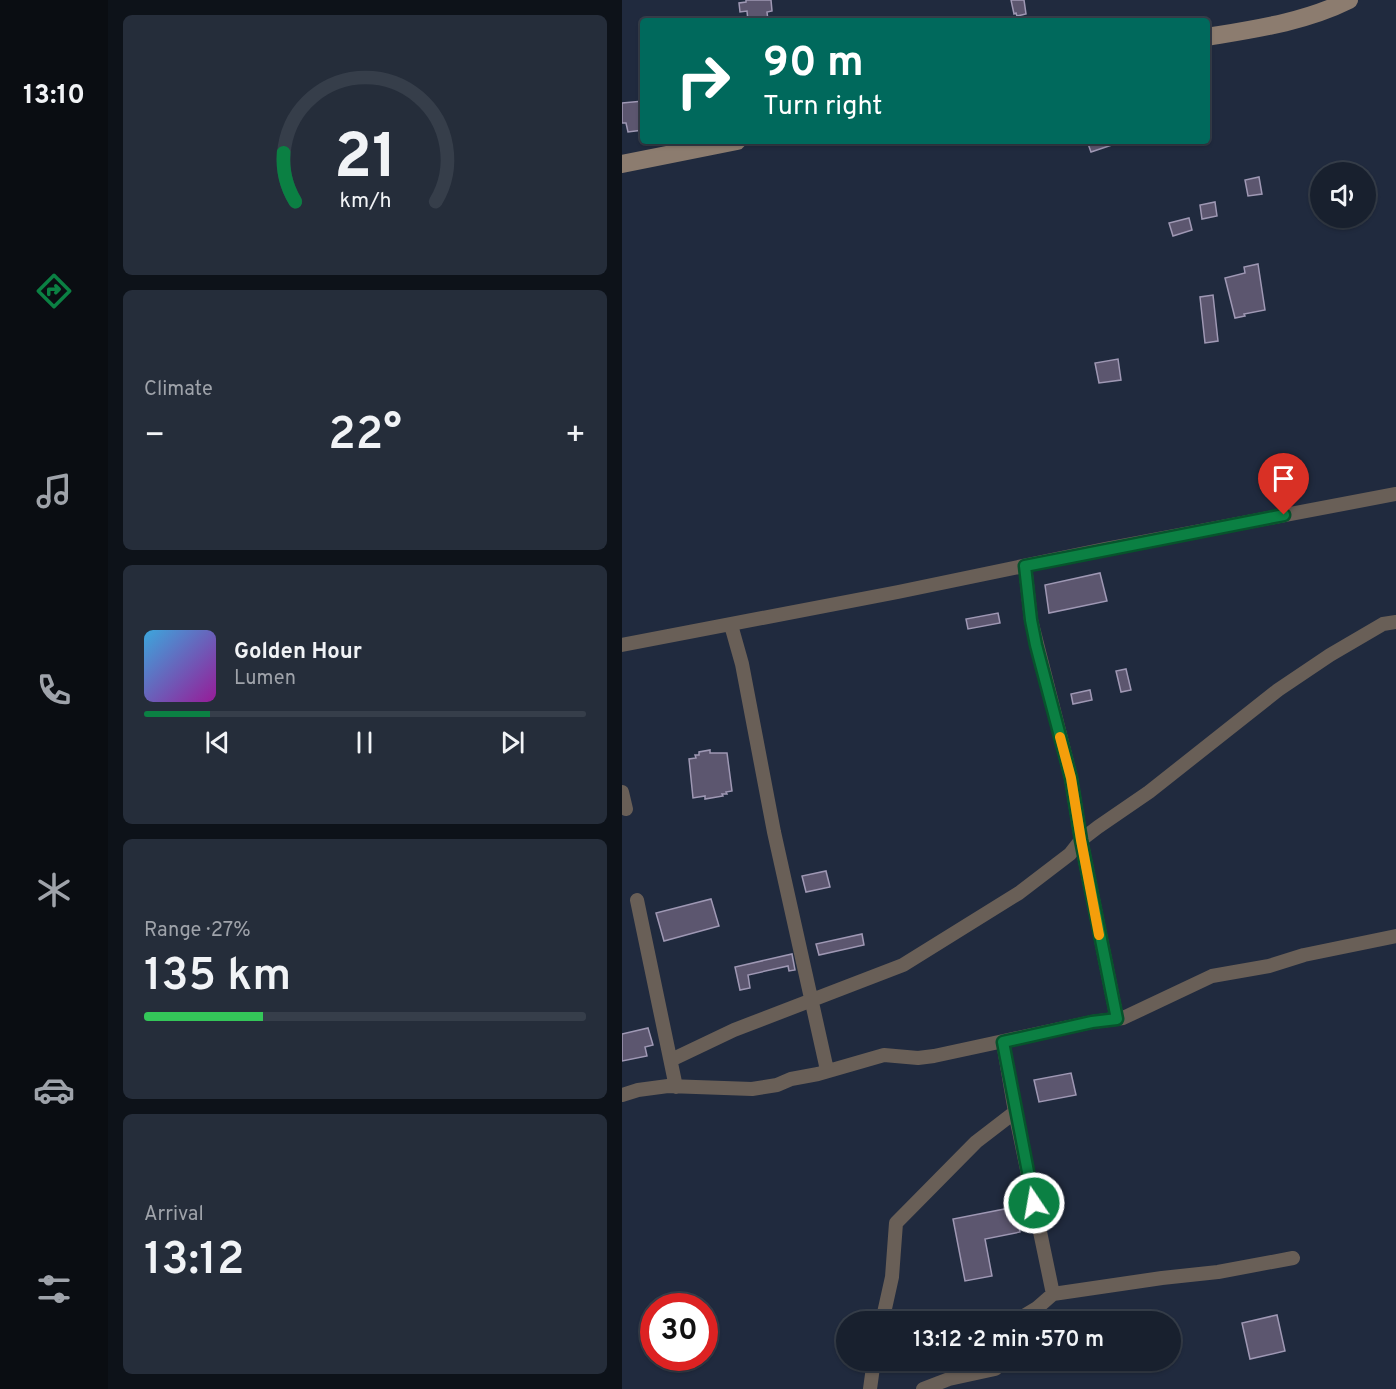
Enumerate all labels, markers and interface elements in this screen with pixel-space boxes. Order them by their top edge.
text: 90 m [763,38,864,91]
icon: right [664,42,742,120]
text: 13:10 [23,79,85,113]
text: Turn right [763,90,882,124]
text: 21 [333,121,397,200]
map controls [1310,162,1376,228]
button: sound [1310,162,1376,228]
text: km/h [339,188,391,215]
icon: directions [33,270,75,312]
text: Climate [144,377,213,403]
text: 22° [328,408,402,465]
text: − [144,416,165,458]
text: + [565,416,586,458]
pin [1258,453,1309,515]
icon: arrive [1267,462,1300,495]
icon: music [33,470,75,512]
text: Golden Hour [234,639,362,666]
text: Lumen [234,666,296,692]
icon: phone [33,669,75,711]
icon: previous [201,726,234,759]
icon: pause [348,726,381,759]
icon: next [496,726,529,759]
icon: climate [33,869,75,911]
text: Range · 27% [144,918,251,944]
text: 135 km [144,949,291,1006]
icon: car [33,1069,75,1111]
position arrow [1002,1171,1066,1235]
text: Arrival [144,1202,204,1228]
text: 13:12 [144,1233,244,1290]
icon: filters [33,1268,75,1310]
speed limit sign: 30 [640,1293,718,1371]
text: 13:12 · 2 min · 570 m [913,1327,1104,1354]

